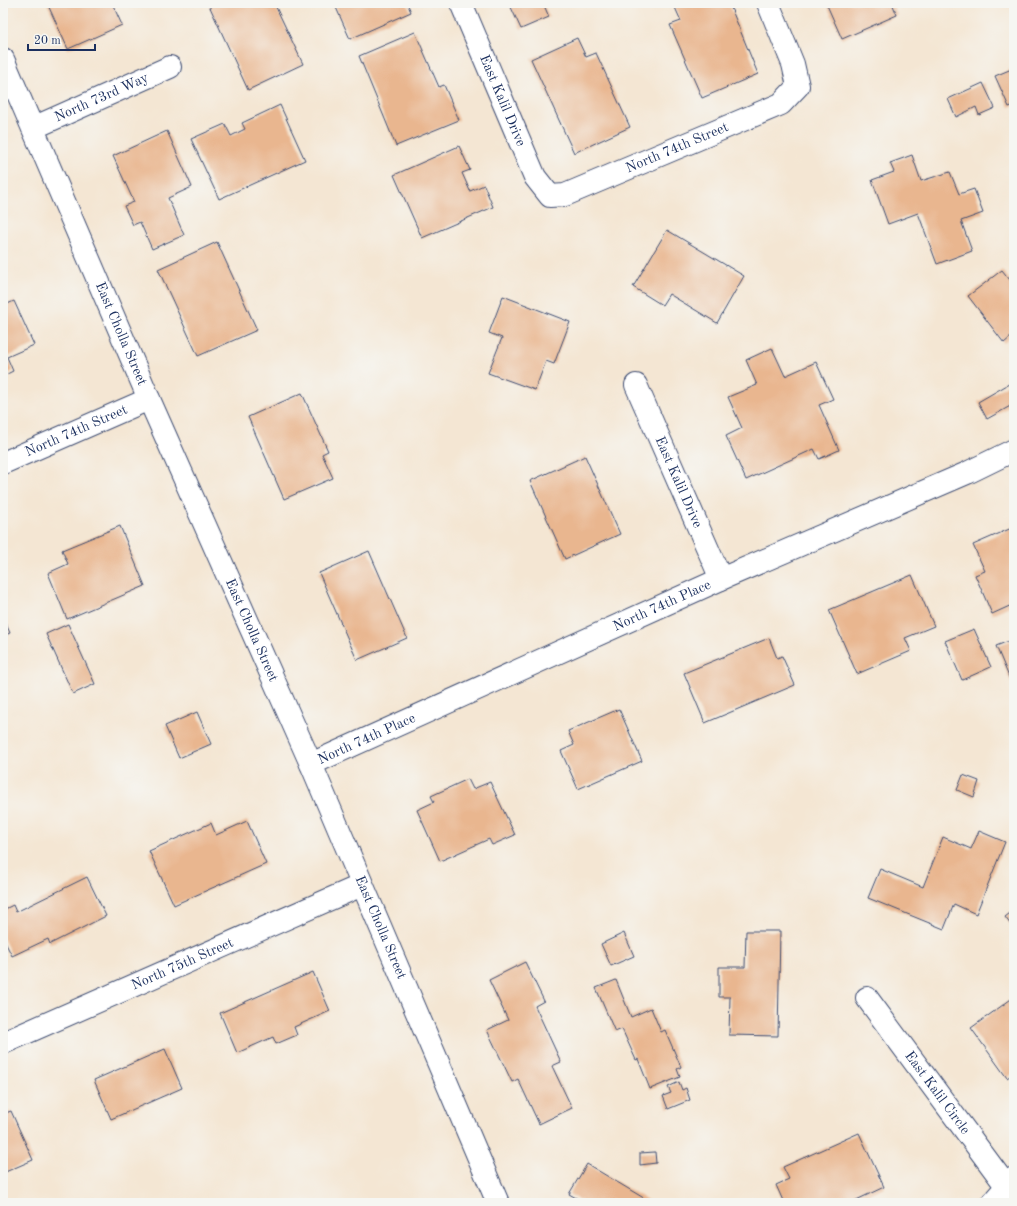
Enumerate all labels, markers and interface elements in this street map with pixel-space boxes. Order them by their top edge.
scale bar [28,26,95,52]
text: 20 m [34,35,61,47]
street label: East Kalil Drive [477,53,528,148]
street label: North 73rd Way [52,70,151,124]
street label: North 74th Street [624,120,731,176]
street label: East Cholla Street [93,280,149,388]
street label: North 74th Street [23,402,129,459]
street label: East Kalil Drive [652,434,705,530]
street label: East Cholla Street [223,577,281,684]
street label: North 74th Place [611,578,713,634]
street label: North 74th Place [316,711,418,767]
street label: East Cholla Street [352,874,409,981]
street label: North 75th Street [129,935,236,993]
street label: East Kalil Circle [902,1049,972,1137]

